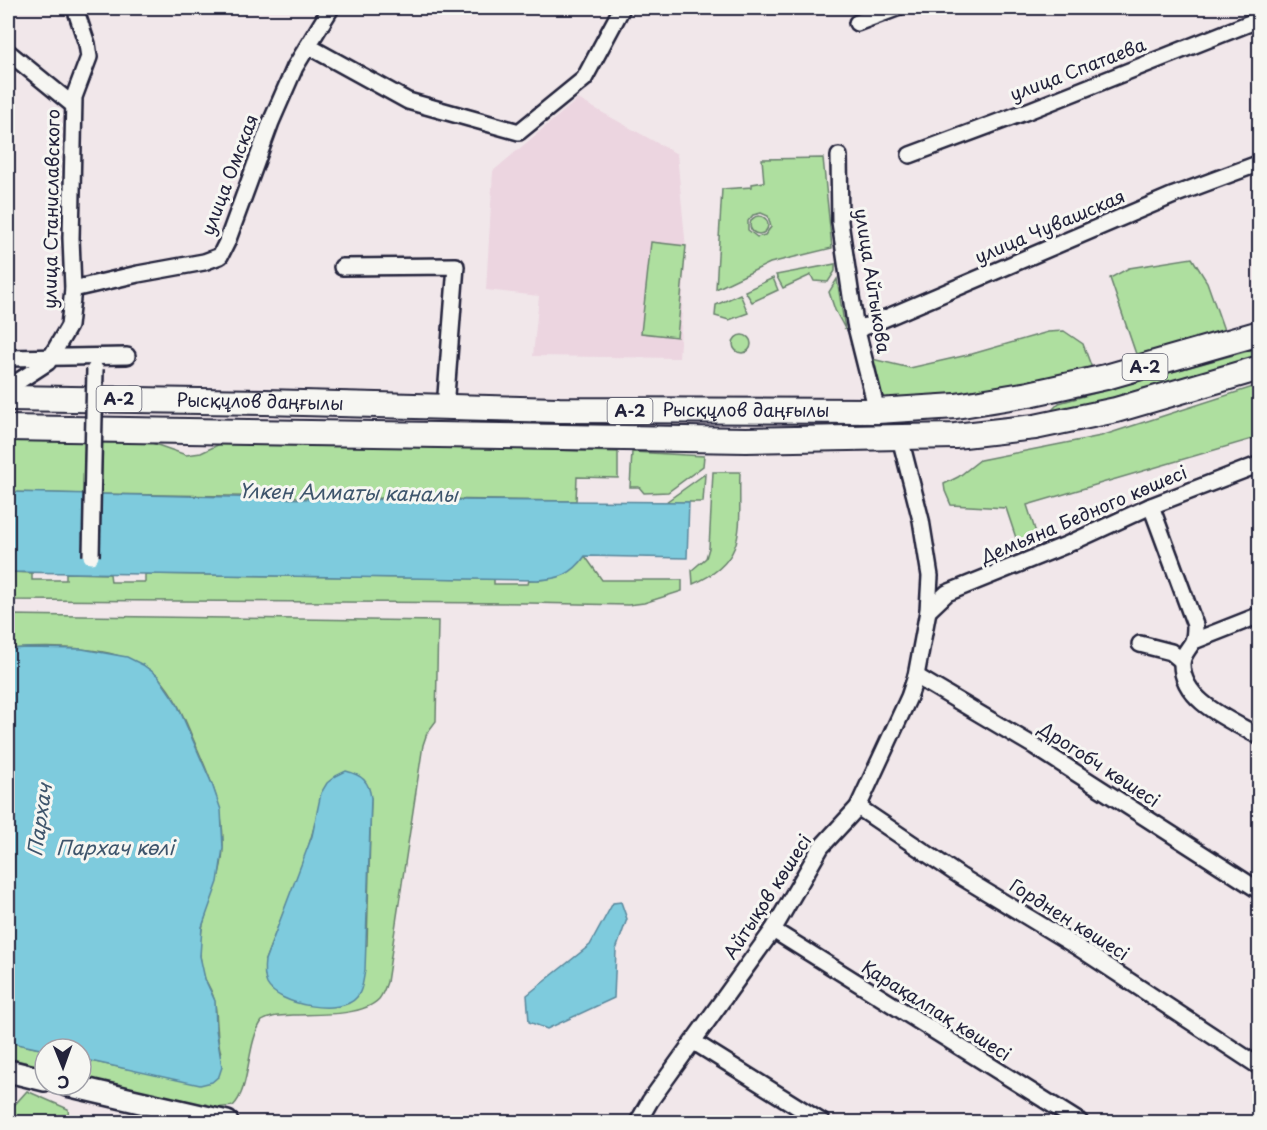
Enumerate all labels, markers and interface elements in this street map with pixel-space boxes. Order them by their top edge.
street label: улица Спатаева [1006,30,1150,107]
street label: улица Станиславского [35,109,66,309]
street label: улица Омская [193,110,264,239]
street label: улица Чувашская [970,182,1129,270]
street label: улица Айтыкова [849,206,898,356]
road number: A-2 [1122,354,1168,380]
road number: A-2 [96,386,142,412]
street label: Рысқұлов даңғылы [176,386,344,416]
street label: Рысқұлов даңғылы [662,395,830,423]
road number: A-2 [608,398,652,424]
street label: Демьяна Бедного көшесі [975,458,1191,570]
water label: Үлкен Алматы каналы [238,475,459,509]
street label: Дрогобч көшесі [1033,714,1166,813]
water label: Пархач [19,780,59,858]
street label: Айтықов көшесі [716,828,817,964]
water label: Пархач көлі [56,832,177,862]
street label: Горднен көшесі [1005,871,1135,966]
street label: Қарақалпақ көшесі [857,953,1017,1067]
north arrow [33,1037,93,1097]
text: С [57,1071,70,1095]

